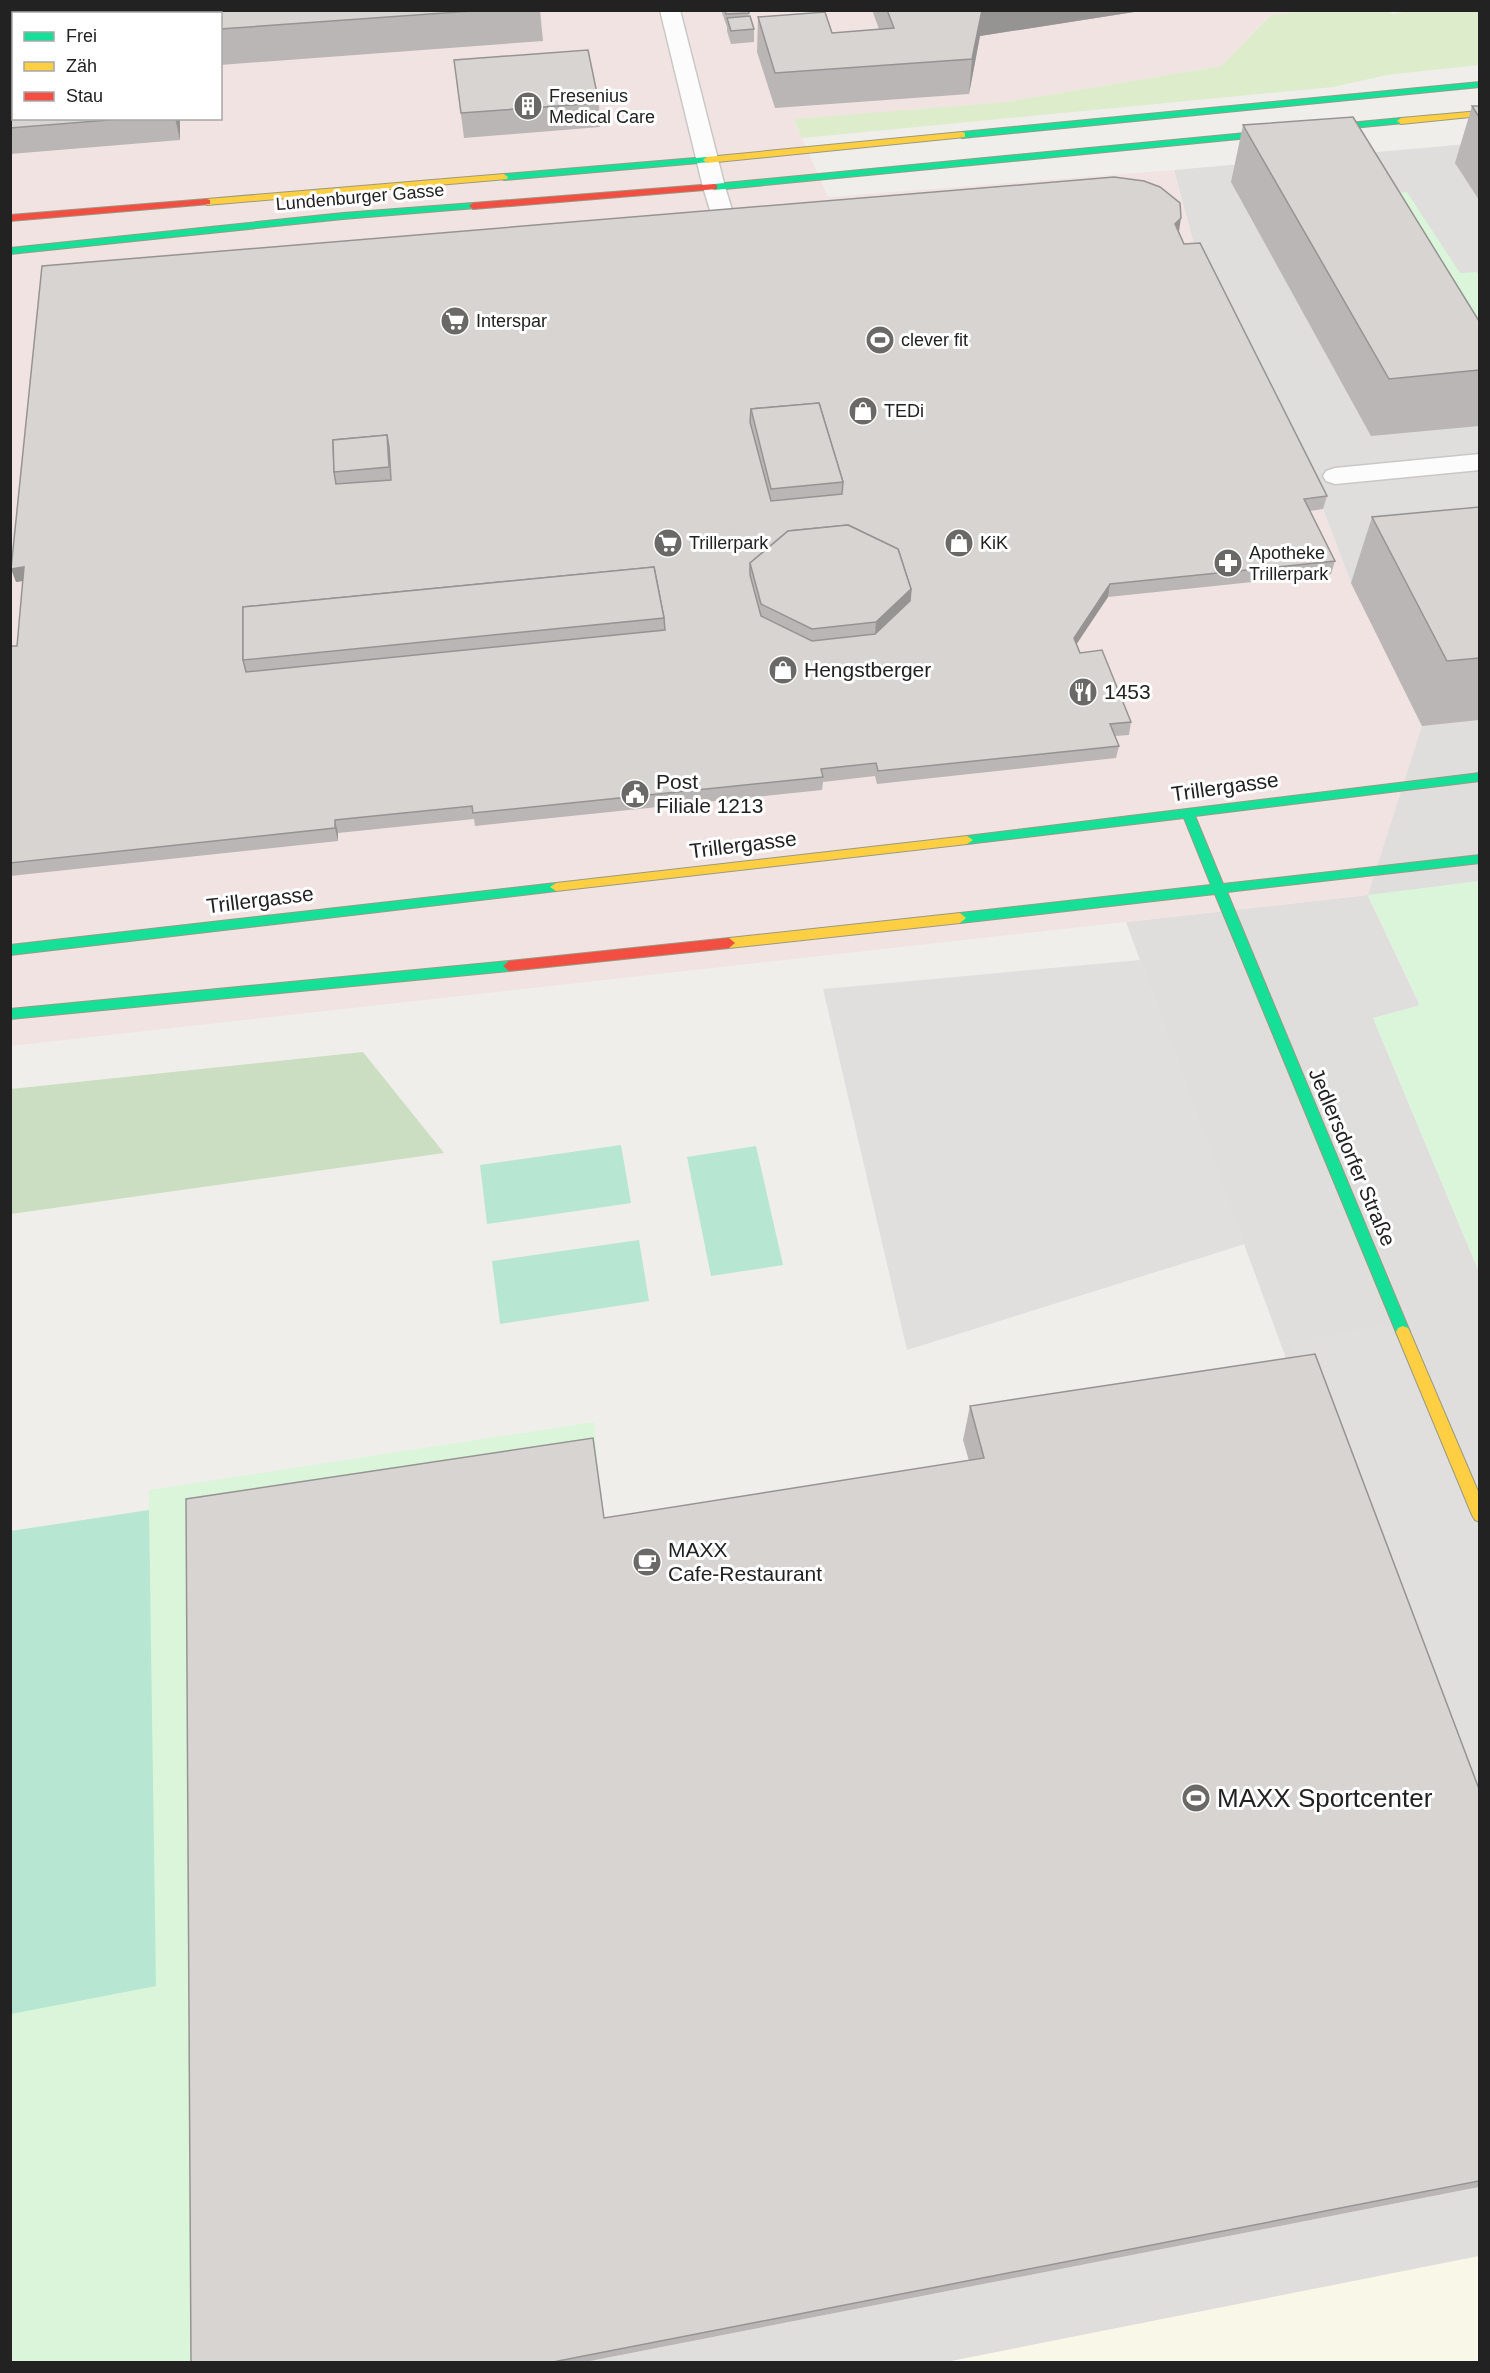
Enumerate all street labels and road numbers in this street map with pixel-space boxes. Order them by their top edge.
street label: Lundenburger Gasse [275,180,445,214]
street label: Trillergasse [1170,768,1280,805]
street label: Trillergasse [688,827,798,862]
street label: Trillergasse [205,882,315,917]
street label: Jedlersdorfer Straße [1304,1064,1400,1249]

